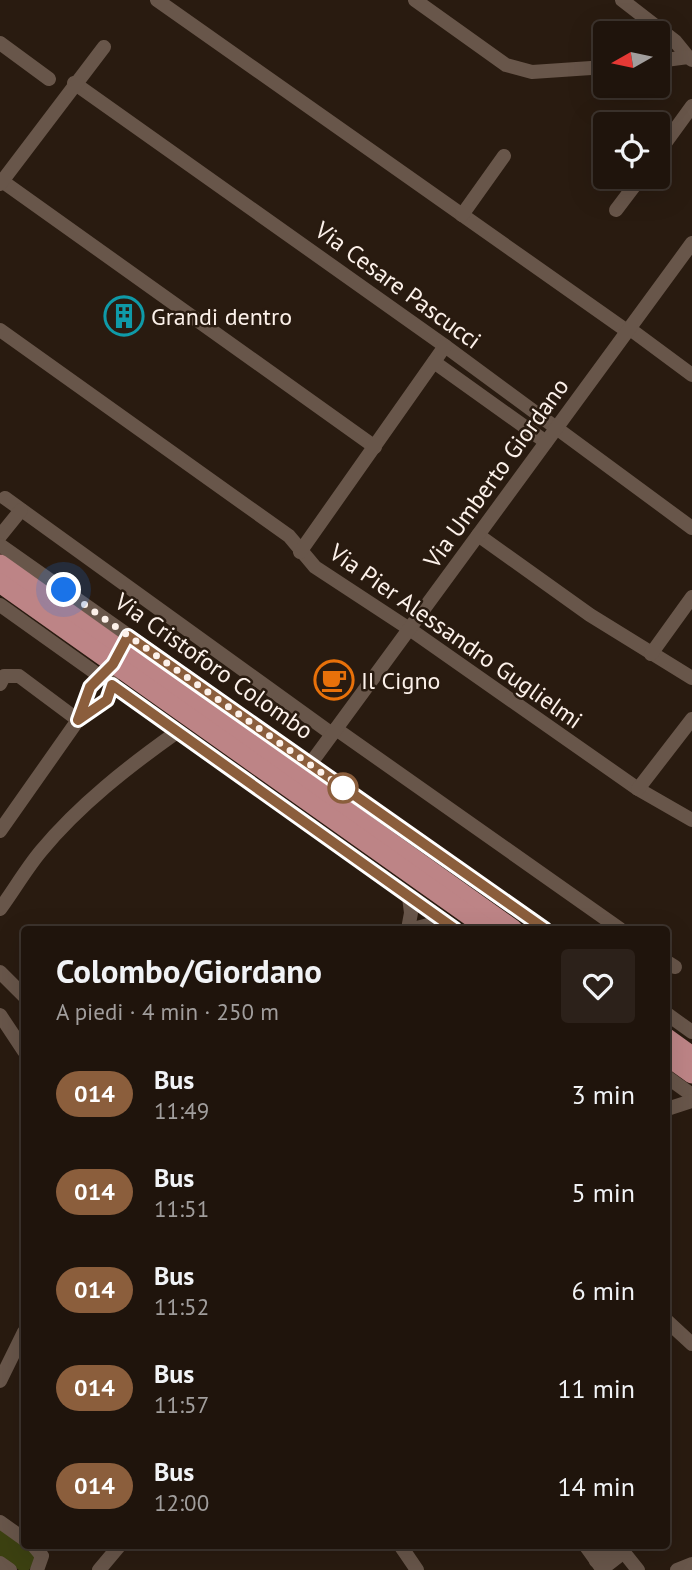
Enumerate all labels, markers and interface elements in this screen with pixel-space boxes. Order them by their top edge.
north arrow [593,21,670,98]
map controls [593,21,670,189]
button: locate [593,112,670,189]
street label: Via Cesare Pascucci [308,214,487,356]
building icon: Grandi dentro [103,295,145,337]
place label: Grandi dentro [151,301,292,332]
street label: Via Umberto Giordano [416,372,575,575]
street label: Via Pier Alessandro Guglielmi [323,536,589,735]
your location [46,572,81,607]
street label: Via Cristoforo Colombo [108,585,319,746]
cafe icon: Il Cigno [313,659,355,701]
place label: Il Cigno [361,665,440,696]
unlabelled marker [328,773,358,803]
text: Colombo/Giordano [56,949,322,992]
button: heart [561,949,635,1023]
text: A piedi · 4 min · 250 m [56,997,279,1026]
text: Bus [154,1063,194,1096]
text: 014 [74,1078,115,1109]
text: 3 min [572,1078,635,1111]
text: 11:49 [154,1096,209,1125]
text: Bus [154,1161,194,1194]
text: 014 [74,1176,115,1207]
text: 5 min [572,1176,635,1209]
text: 11:51 [154,1194,209,1223]
text: Bus [154,1259,194,1292]
text: 014 [74,1274,115,1305]
text: 6 min [572,1274,635,1307]
text: 11:52 [154,1292,209,1321]
text: Bus [154,1357,194,1390]
text: 014 [74,1372,115,1403]
text: 11 min [557,1372,635,1405]
text: 11:57 [154,1390,209,1419]
text: Bus [154,1455,194,1488]
text: 014 [74,1470,115,1501]
text: 14 min [557,1470,635,1503]
text: 12:00 [154,1488,209,1517]

